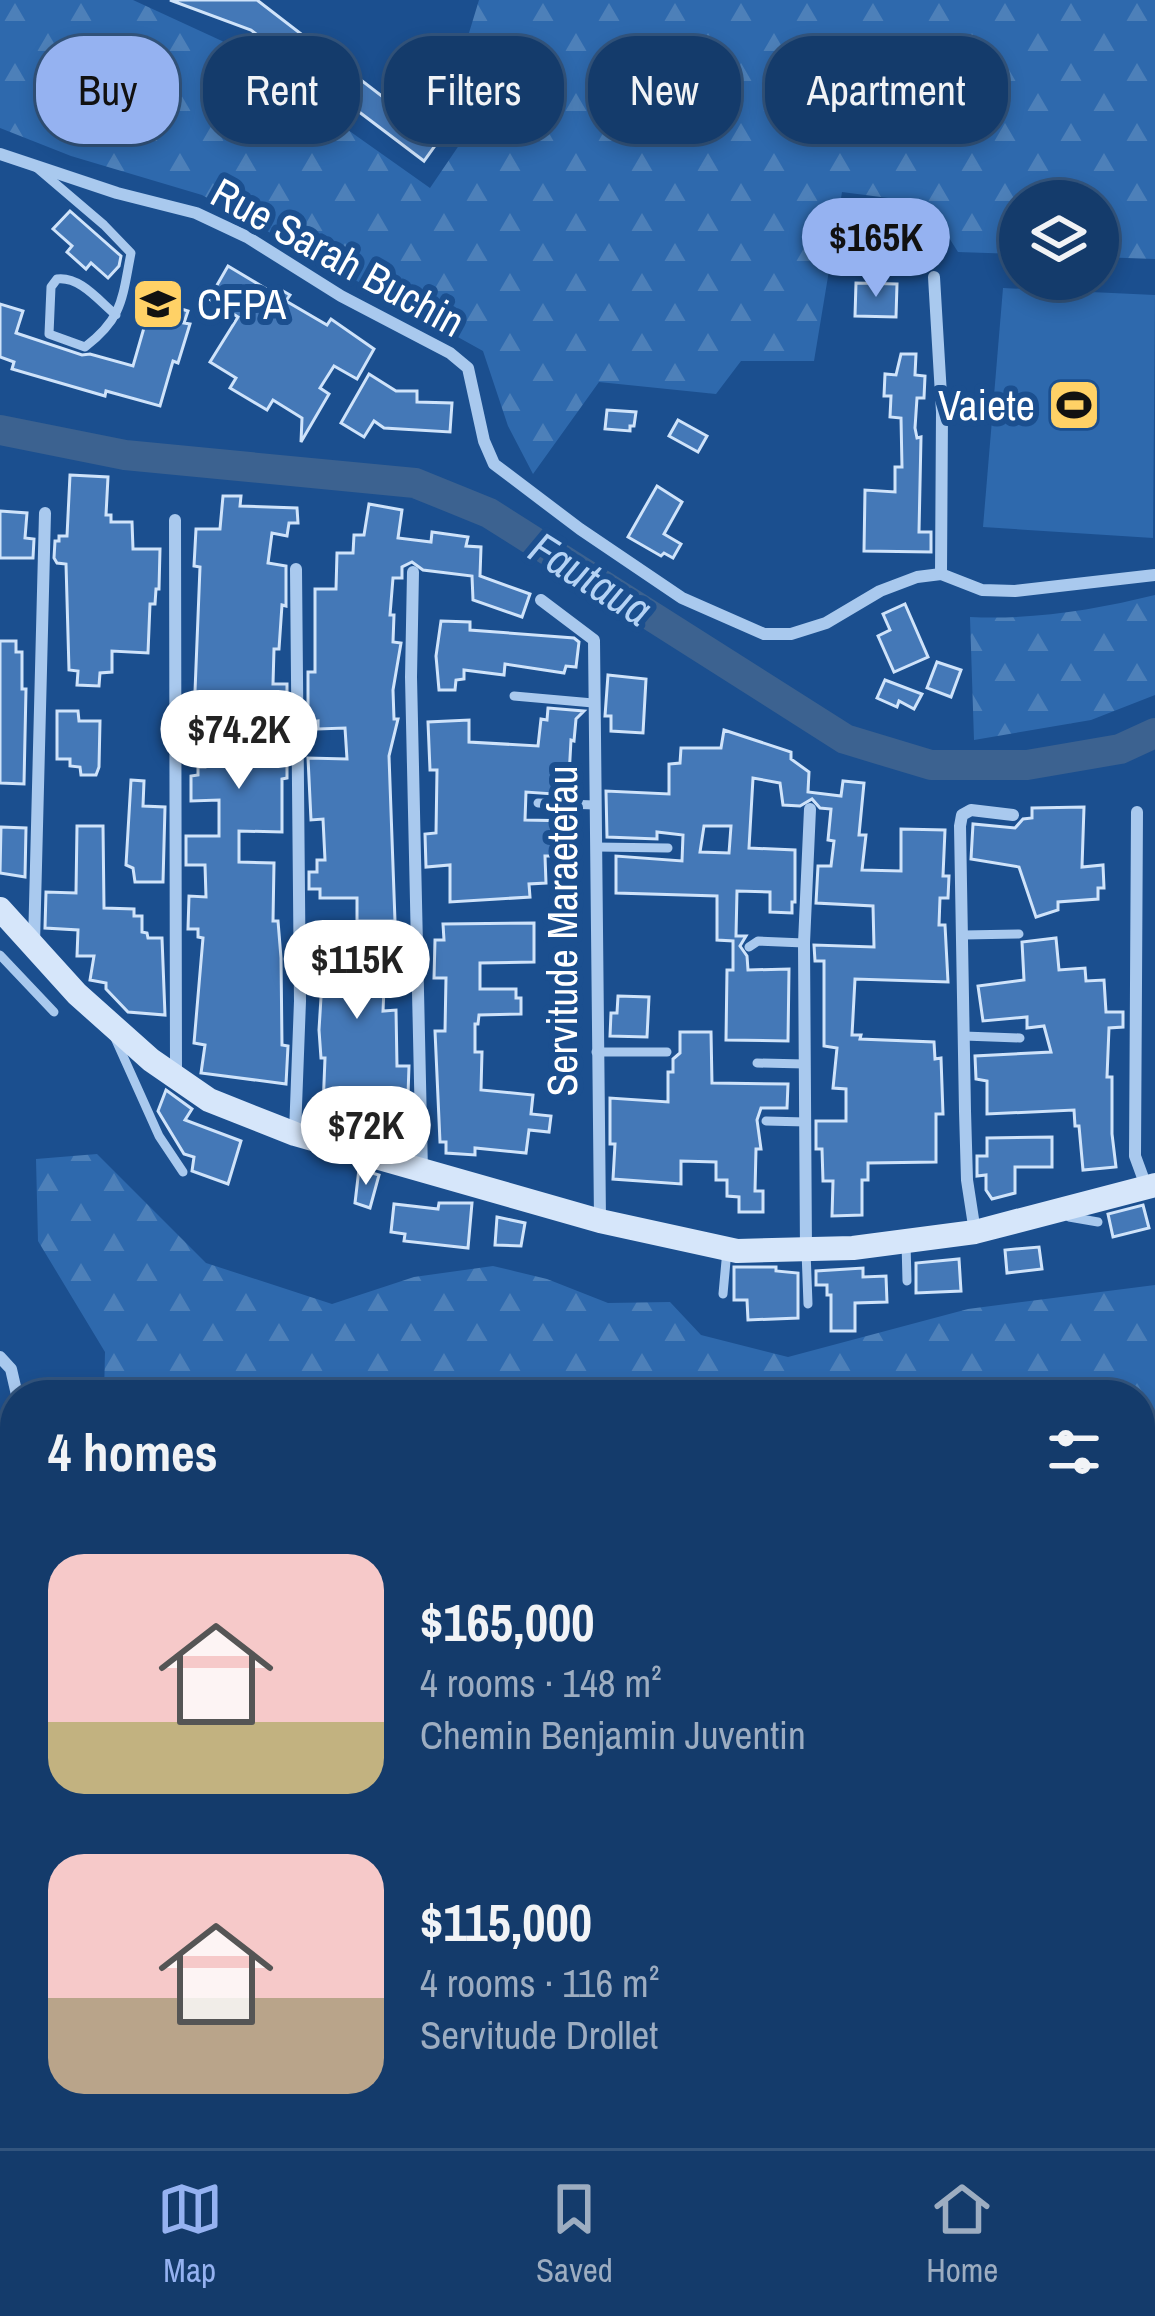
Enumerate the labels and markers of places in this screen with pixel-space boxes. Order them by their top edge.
pin: $165K [792,198,960,300]
school or university icon: CFPA [130,276,186,332]
place label: CFPA [197,276,287,332]
place label: Vaiete [938,377,1035,433]
sports icon: Vaiete [1046,377,1102,433]
pin: $74.2K [141,690,337,792]
pin: $115K [273,920,441,1022]
pin: $72K [295,1086,437,1188]

